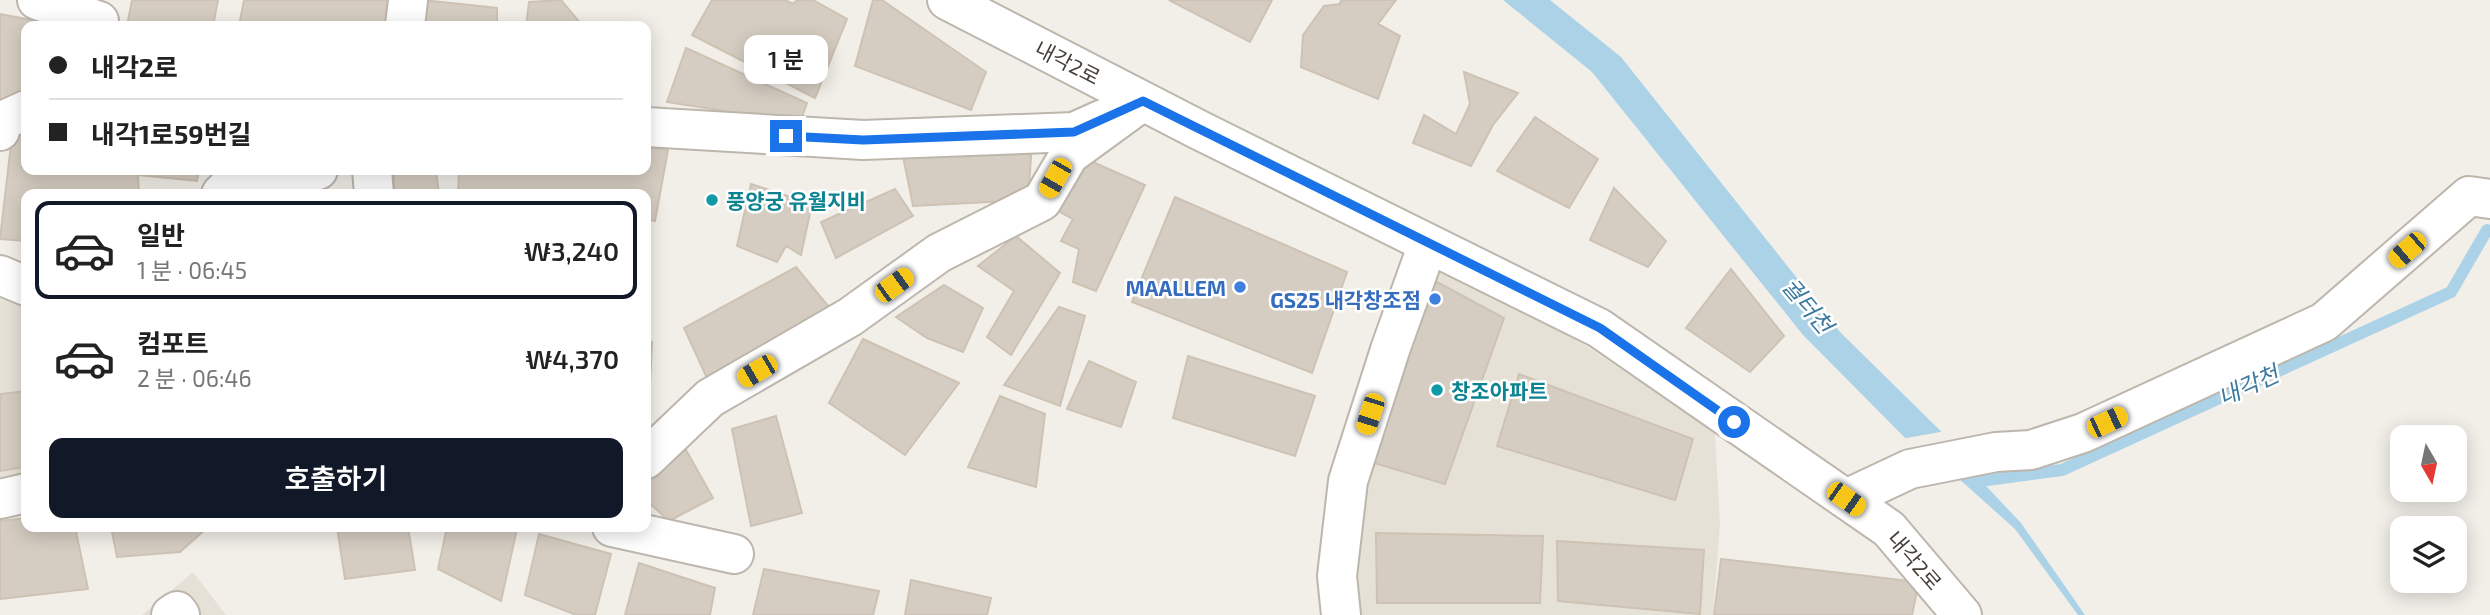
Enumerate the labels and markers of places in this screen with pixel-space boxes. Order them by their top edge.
place label: 풍양궁 유월지비 [726,188,866,213]
marker: 풍양궁 유월지비 [704,192,720,208]
place label: MAALLEM [1125,275,1226,300]
marker: MAALLEM [1232,279,1248,295]
place label: GS25 내각창조점 [1270,287,1421,312]
marker: GS25 내각창조점 [1427,291,1443,307]
place label: 창조아파트 [1451,378,1548,403]
marker: 창조아파트 [1429,382,1445,398]

